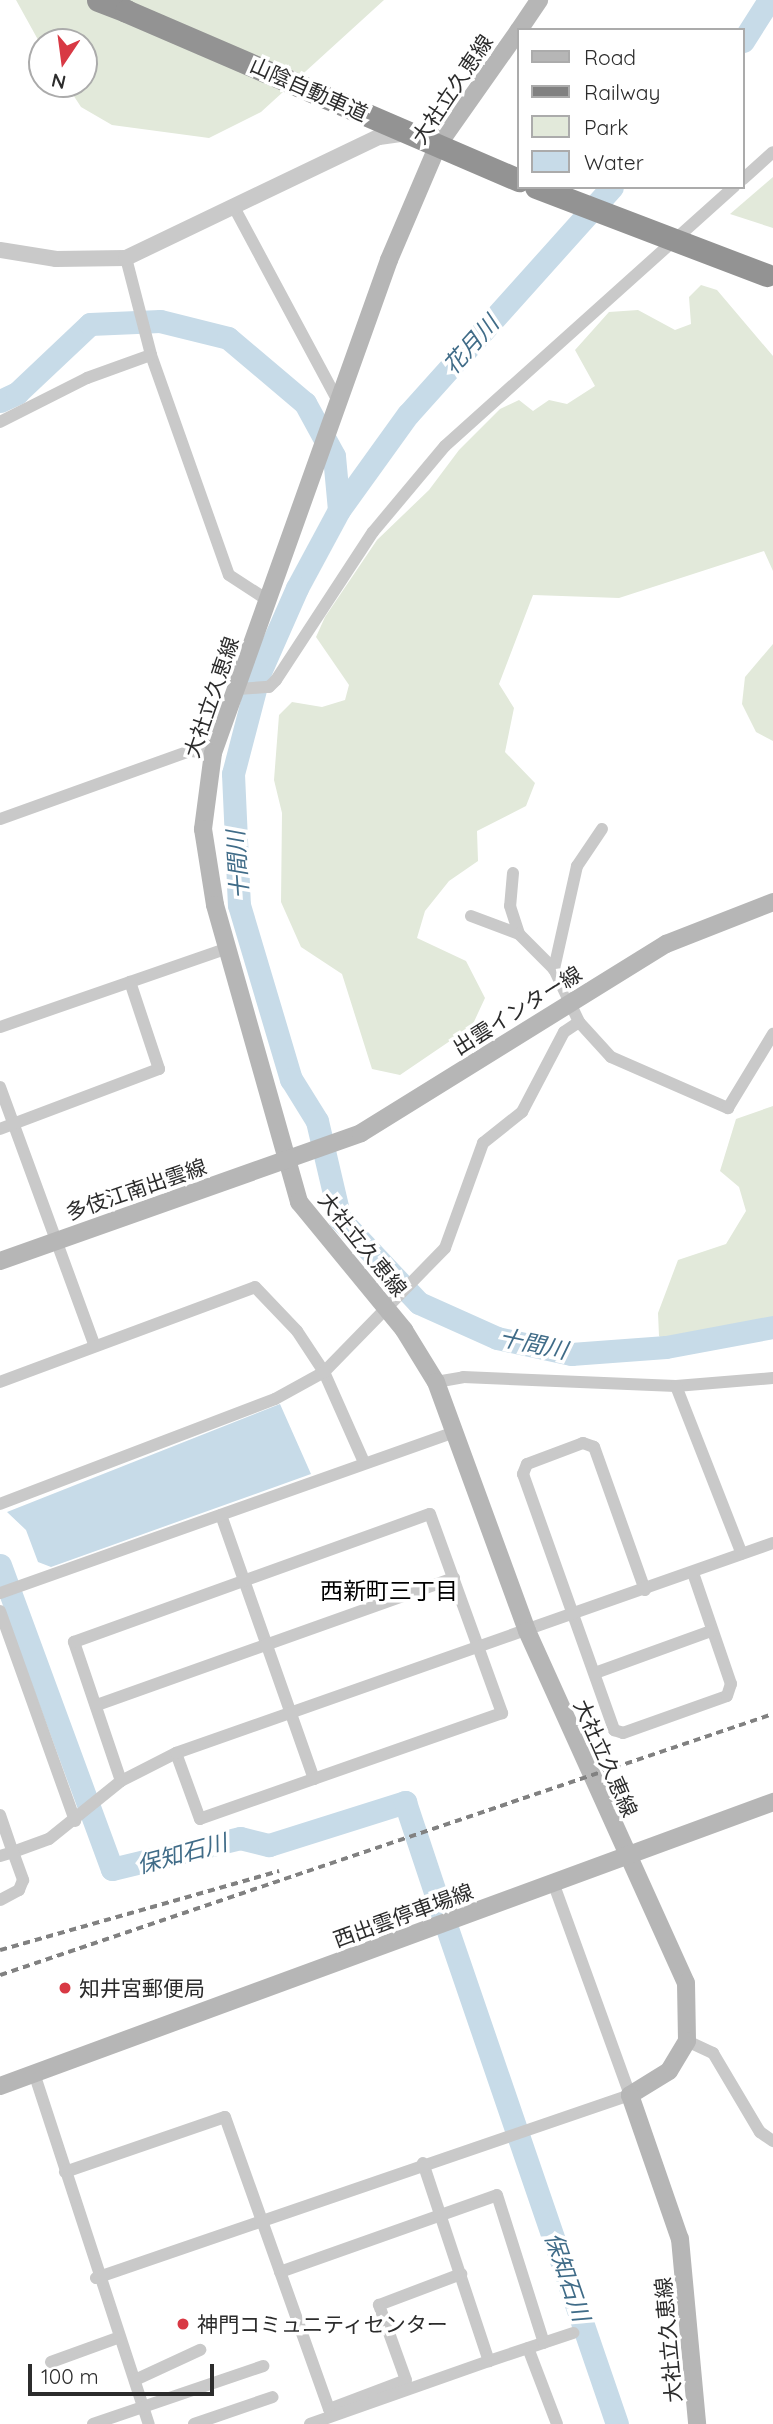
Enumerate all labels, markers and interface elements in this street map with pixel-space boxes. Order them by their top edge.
north arrow [28,28,98,98]
legend [518,28,745,189]
street label: 大社立久恵線 [406,30,498,148]
text: Road [584,44,636,70]
street label: 山陰自動車道 [246,52,372,126]
text: N [49,68,68,95]
text: Railway [584,79,660,105]
text: Park [584,114,628,140]
text: Water [584,149,644,175]
water label: 花月川 [438,310,504,380]
street label: 大社立久恵線 [179,633,243,761]
water label: 十間川 [222,830,254,900]
street label: 出雲インター線 [448,960,586,1060]
street label: 多伎江南出雲線 [62,1153,210,1225]
street label: 大社立久恵線 [314,1187,412,1301]
water label: 十間川 [496,1323,570,1365]
district label: 西新町三丁目 [320,1577,458,1605]
street label: 大社立久恵線 [569,1695,643,1821]
water label: 保知石川 [134,1829,230,1879]
street label: 西出雲停車場線 [330,1878,476,1952]
place label: 知井宮郵便局 [79,1975,205,2001]
marker: 知井宮郵便局 [57,1980,73,1996]
water label: 保知石川 [539,2229,595,2325]
street label: 大社立久恵線 [650,2276,686,2404]
place label: 神門コミュニティセンター [197,2311,449,2337]
marker: 神門コミュニティセンター [175,2316,191,2332]
scale bar [32,2350,217,2394]
text: 100 m [41,2363,99,2389]

